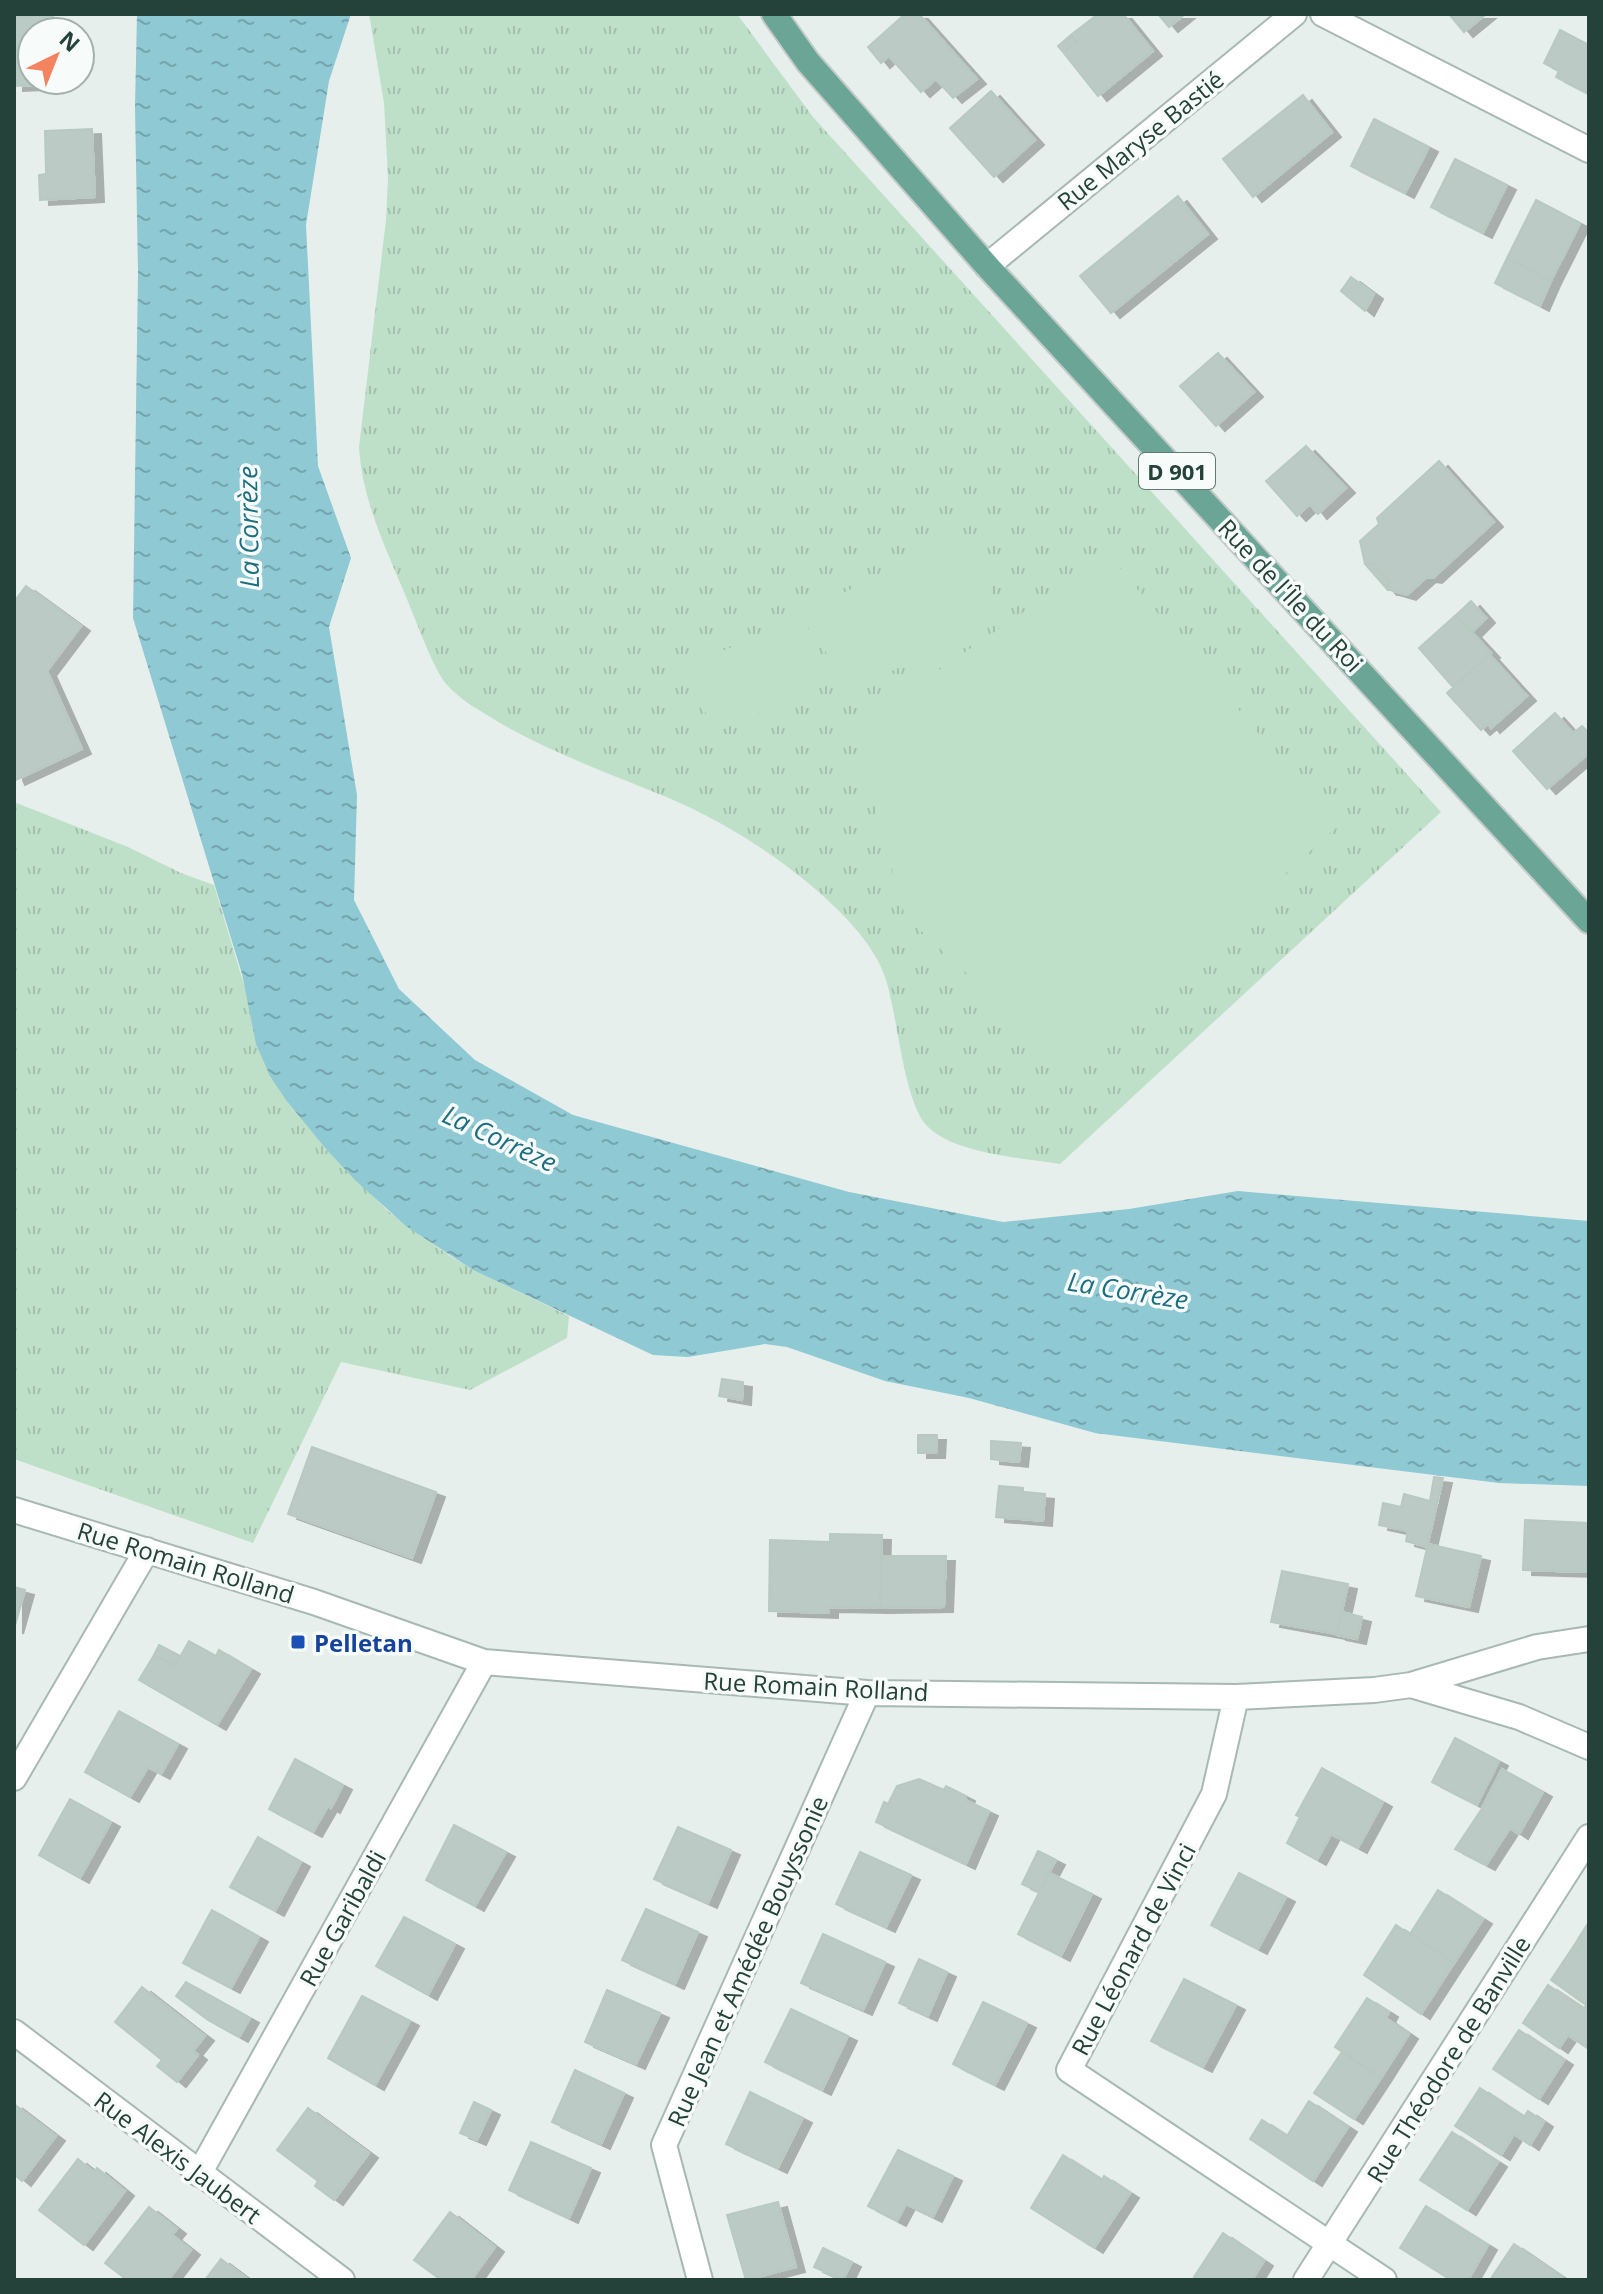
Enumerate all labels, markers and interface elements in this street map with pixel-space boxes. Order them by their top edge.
north arrow [16,16,96,96]
text: N [54,24,87,58]
street label: Rue Maryse Bastié [1050,63,1230,217]
road number: D 901 [1139,453,1215,489]
water label: La Corrèze [229,466,267,588]
street label: Rue de l'Île du Roi [1211,511,1371,679]
water label: La Corrèze [437,1096,563,1180]
water label: La Corrèze [1065,1263,1191,1317]
street label: Rue Romain Rolland [74,1513,298,1611]
place label: Pelletan [314,1626,413,1659]
marker: Pelletan [289,1633,307,1651]
street label: Rue Romain Rolland [703,1664,929,1708]
street label: Rue Jean et Amédée Bouyssonie [659,1790,835,2132]
street label: Rue Léonard de Vinci [1063,1837,1203,2061]
street label: Rue Garibaldi [291,1844,393,1992]
street label: Rue Théodore de Banville [1358,1929,1538,2189]
street label: Rue Alexis Jaubert [88,2083,268,2231]

